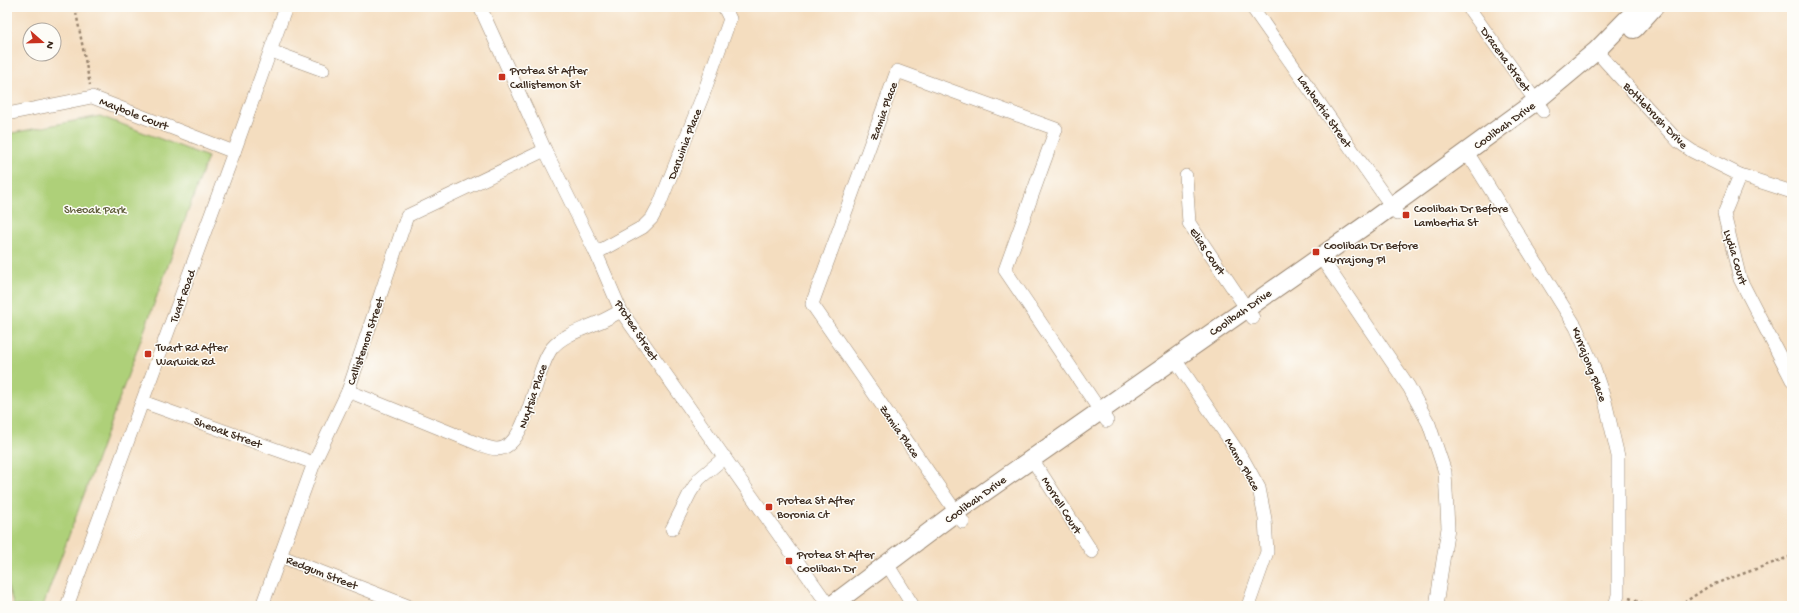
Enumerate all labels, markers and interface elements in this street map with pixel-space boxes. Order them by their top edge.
north arrow [22,22,62,62]
street label: Dracena Street [1476,24,1533,96]
text: N [43,39,56,50]
place label: Protea St After Callistemon St [509,65,589,93]
marker: Protea St After Callistemon St [497,72,507,82]
street label: Lambertia Street [1293,73,1354,152]
street label: Bottlebrush Drive [1619,79,1690,153]
street label: Zamia Place [868,80,902,143]
street label: Maybole Court [97,95,171,135]
street label: Coolibah Drive [1472,99,1539,154]
street label: Darwinia Place [666,107,706,183]
place label: Coolibah Dr Before Lambertia St [1414,203,1509,231]
park label: Sheoak Park [64,204,128,218]
marker: Coolibah Dr Before Lambertia St [1401,210,1411,220]
street label: Elias Court [1185,226,1228,279]
street label: Lydia Court [1719,228,1749,288]
place label: Coolibah Dr Before Kurrajong Pl [1324,240,1419,268]
marker: Coolibah Dr Before Kurrajong Pl [1311,247,1321,257]
street label: Tuart Road [168,267,200,326]
street label: Coolibah Drive [1207,287,1276,340]
street label: Callistemon Street [345,295,389,387]
street label: Protea Street [610,297,661,365]
street label: Kurrajong Place [1567,325,1609,405]
place label: Tuart Rd After Warwick Rd [155,342,229,370]
marker: Tuart Rd After Warwick Rd [143,349,153,359]
street label: Nuytsia Place [516,362,552,431]
street label: Zamia Place [875,403,922,462]
street label: Sheoak Street [191,415,264,453]
street label: Mamo Place [1221,436,1262,495]
street label: Coolibah Drive [943,473,1010,528]
street label: Morrell Court [1037,475,1084,538]
place label: Protea St After Boronia Ct [776,495,856,523]
marker: Protea St After Boronia Ct [764,502,774,512]
place label: Protea St After Coolibah Dr [796,549,876,577]
street label: Redgum Street [284,554,360,594]
marker: Protea St After Coolibah Dr [784,556,794,566]

